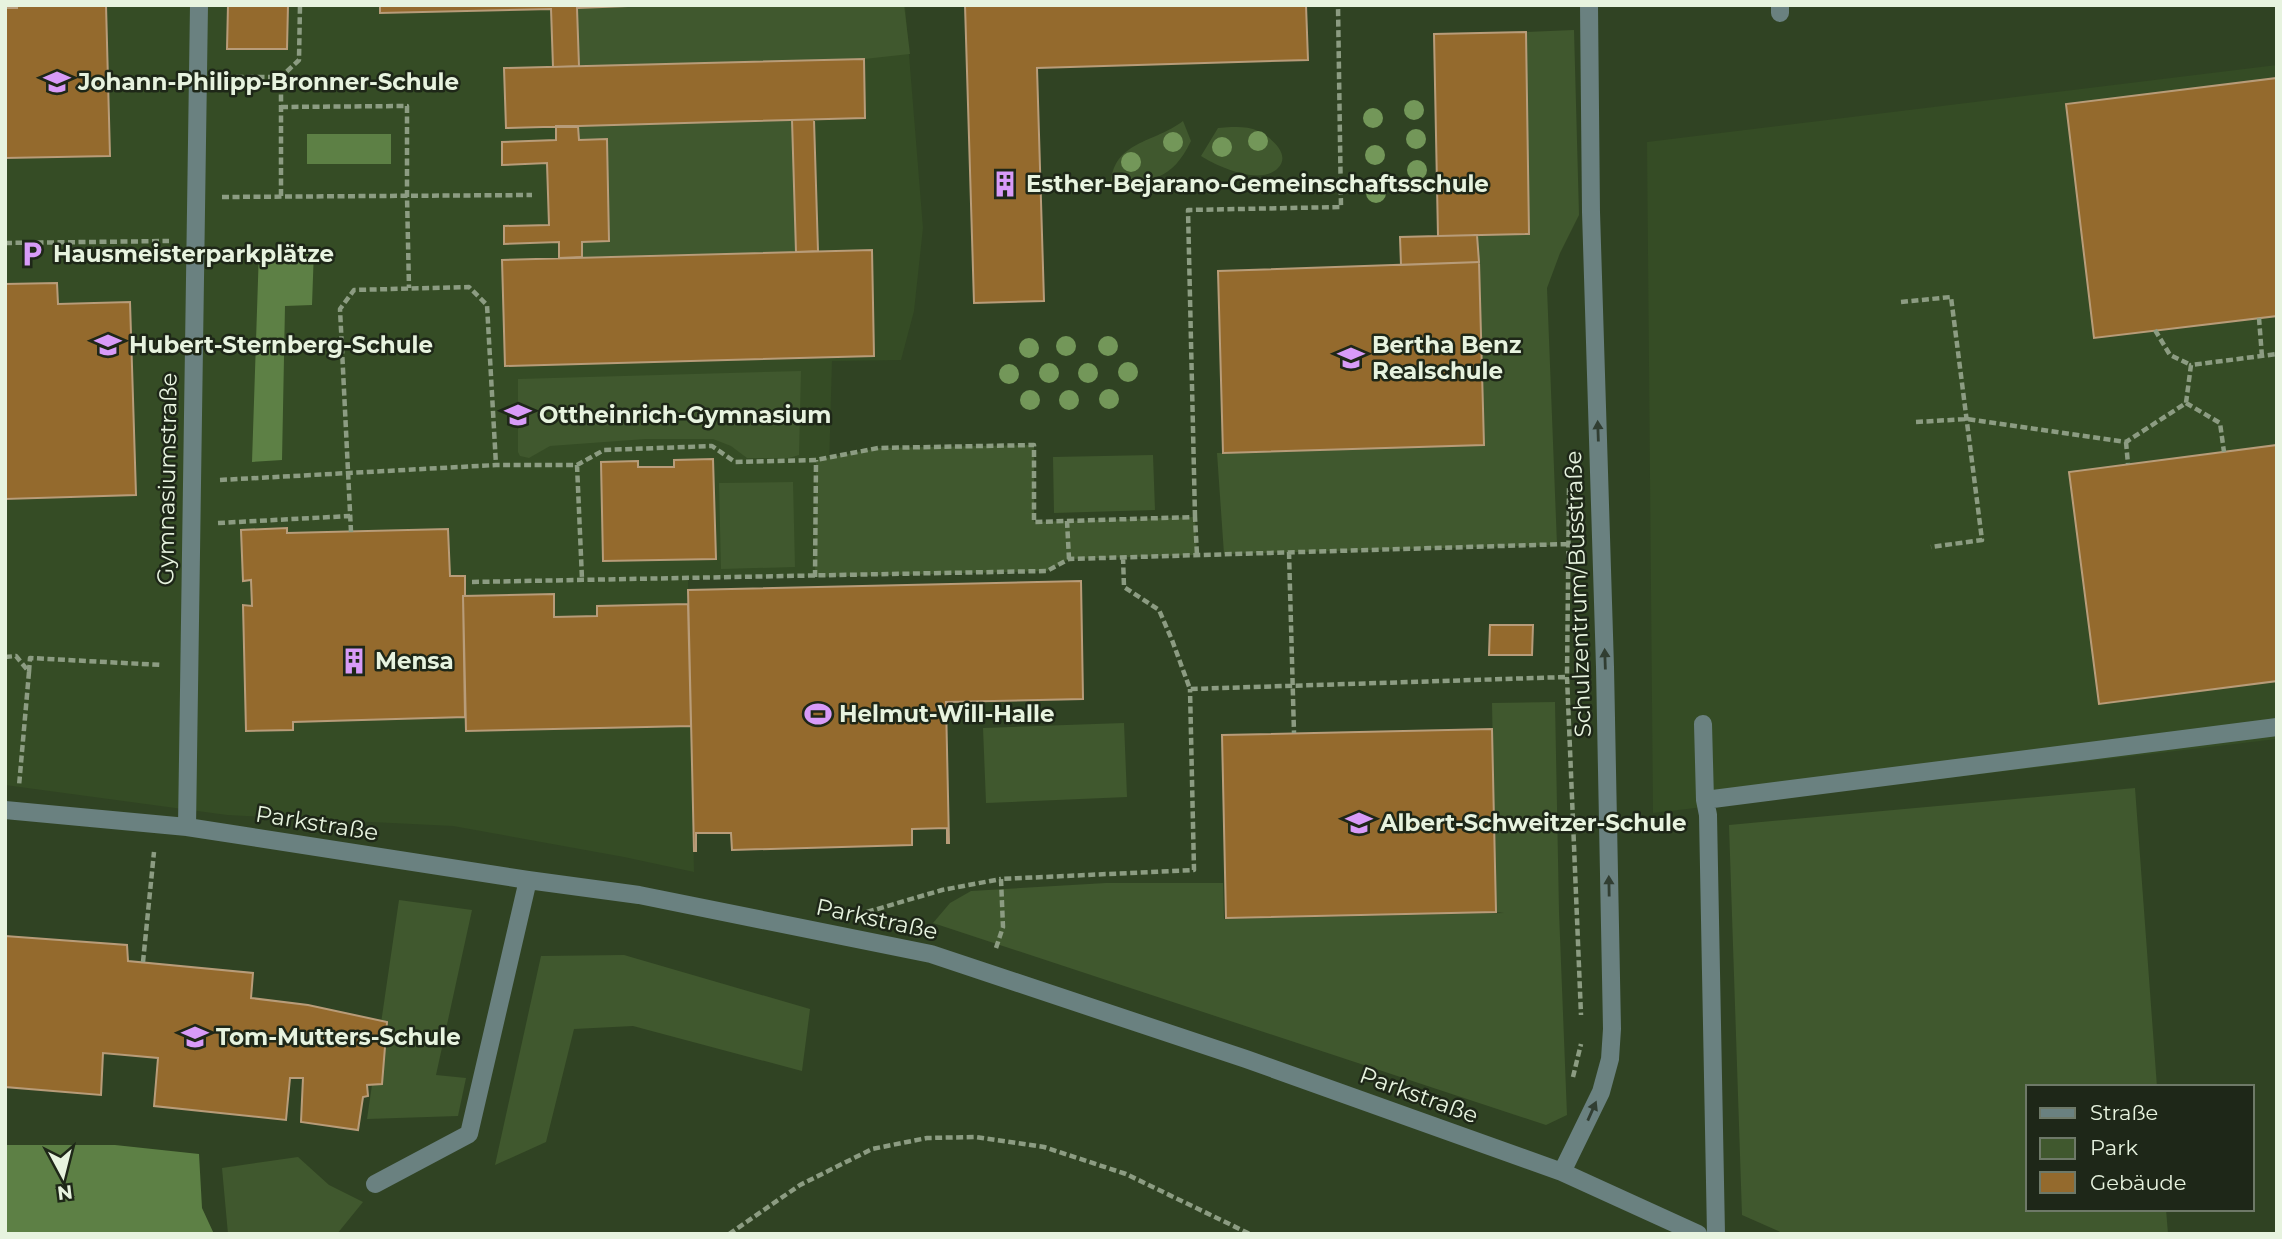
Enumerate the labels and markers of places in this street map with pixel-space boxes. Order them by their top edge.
school or university icon: Johann-Philipp-Bronner-Schule [42,67,72,97]
place label: Johann-Philipp-Bronner-Schule [77,68,459,96]
building icon: Esther-Bejarano-Gemeinschaftsschule [990,169,1020,199]
place label: Esther-Bejarano-Gemeinschaftsschule [1026,170,1489,198]
parking icon: Hausmeisterparkplätze [17,239,47,269]
place label: Hausmeisterparkplätze [53,240,334,268]
school or university icon: Hubert-Sternberg-Schule [93,330,123,360]
place label: Hubert-Sternberg-Schule [129,331,433,359]
place label: Bertha Benz Realschule [1372,331,1521,385]
school or university icon: Bertha Benz Realschule [1336,343,1366,373]
school or university icon: Ottheinrich-Gymnasium [503,400,533,430]
place label: Ottheinrich-Gymnasium [539,401,831,429]
building icon: Mensa [339,646,369,676]
place label: Mensa [375,647,454,675]
sports icon: Helmut-Will-Halle [803,699,833,729]
place label: Helmut-Will-Halle [839,700,1054,728]
school or university icon: Albert-Schweitzer-Schule [1344,808,1374,838]
place label: Albert-Schweitzer-Schule [1379,809,1686,837]
school or university icon: Tom-Mutters-Schule [180,1022,210,1052]
place label: Tom-Mutters-Schule [216,1023,461,1051]

